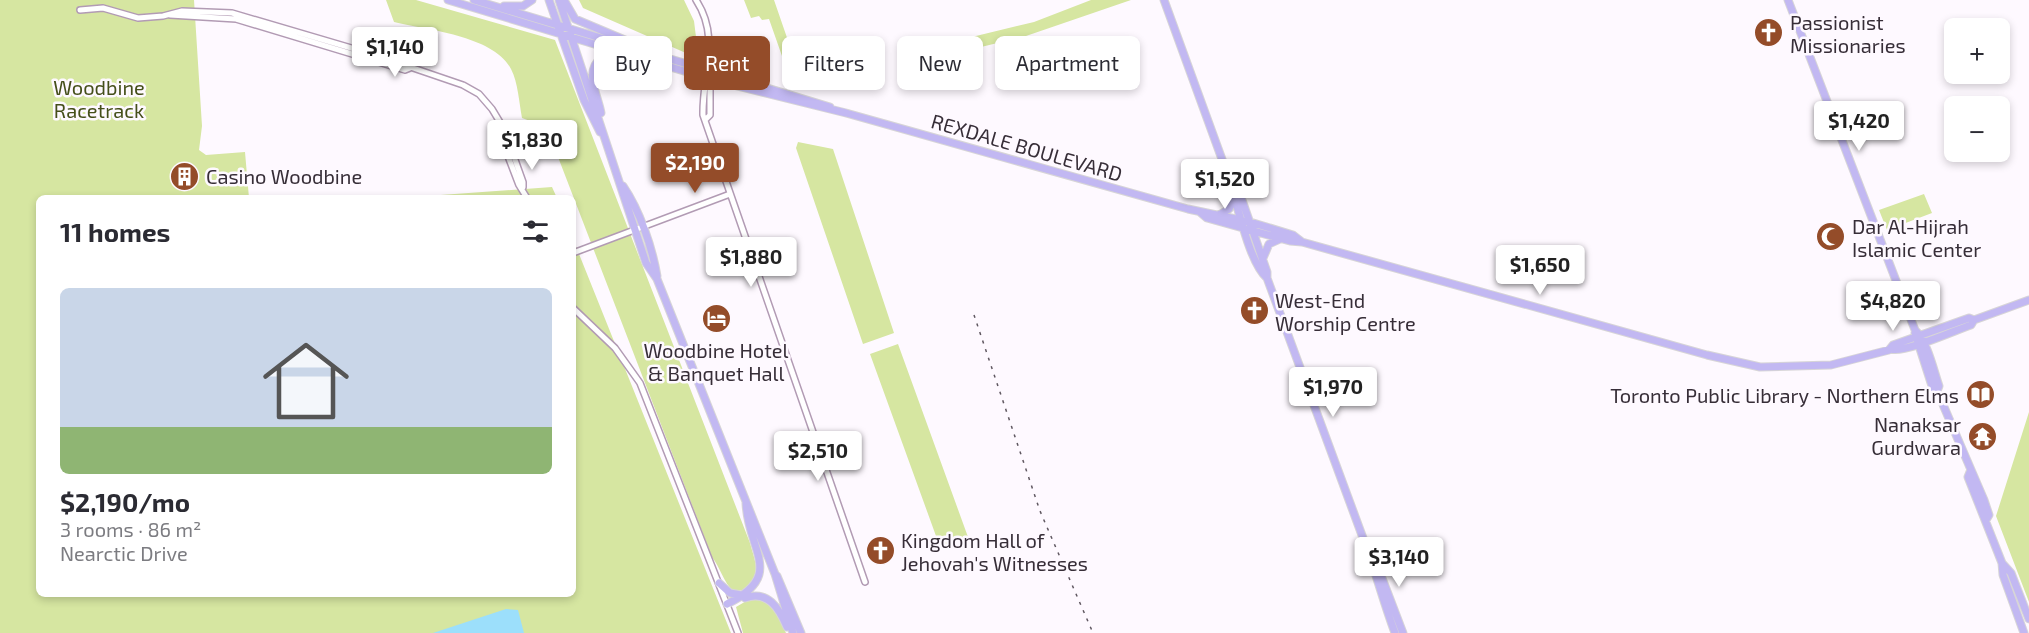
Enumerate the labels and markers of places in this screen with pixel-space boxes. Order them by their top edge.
place label: Passionist Missionaries [1790,10,1906,57]
church icon: Passionist Missionaries [1753,17,1785,49]
pin: $1,140 [346,27,444,78]
pin: $1,420 [1810,101,1908,152]
pin: $1,830 [483,120,581,171]
pin: $2,190 [646,143,744,194]
pin: $1,520 [1176,159,1274,210]
building icon: Casino Woodbine [169,160,201,192]
place label: Casino Woodbine [206,164,362,188]
place label: Dar Al-Hijrah Islamic Center [1852,214,1981,261]
mosque icon: Dar Al-Hijrah Islamic Center [1815,221,1847,253]
pin: $1,880 [702,237,800,288]
pin: $1,650 [1491,245,1589,296]
pin: $4,820 [1844,281,1942,332]
place label: West-End Worship Centre [1275,288,1416,335]
church icon: West-End Worship Centre [1238,295,1270,327]
hotel icon: Woodbine Hotel & Banquet Hall [700,303,732,335]
place label: Woodbine Hotel & Banquet Hall [644,338,789,385]
pin: $1,970 [1284,367,1382,418]
library icon: Toronto Public Library - Northern Elms [1964,379,1996,411]
place label: Toronto Public Library - Northern Elms [1610,383,1959,407]
place label: Nanaksar Gurdwara [1871,412,1961,459]
temple icon: Nanaksar Gurdwara [1966,420,1998,452]
pin: $2,510 [769,431,867,482]
place label: Kingdom Hall of Jehovah's Witnesses [901,528,1088,575]
church icon: Kingdom Hall of Jehovah's Witnesses [864,535,896,567]
pin: $3,140 [1350,537,1448,588]

